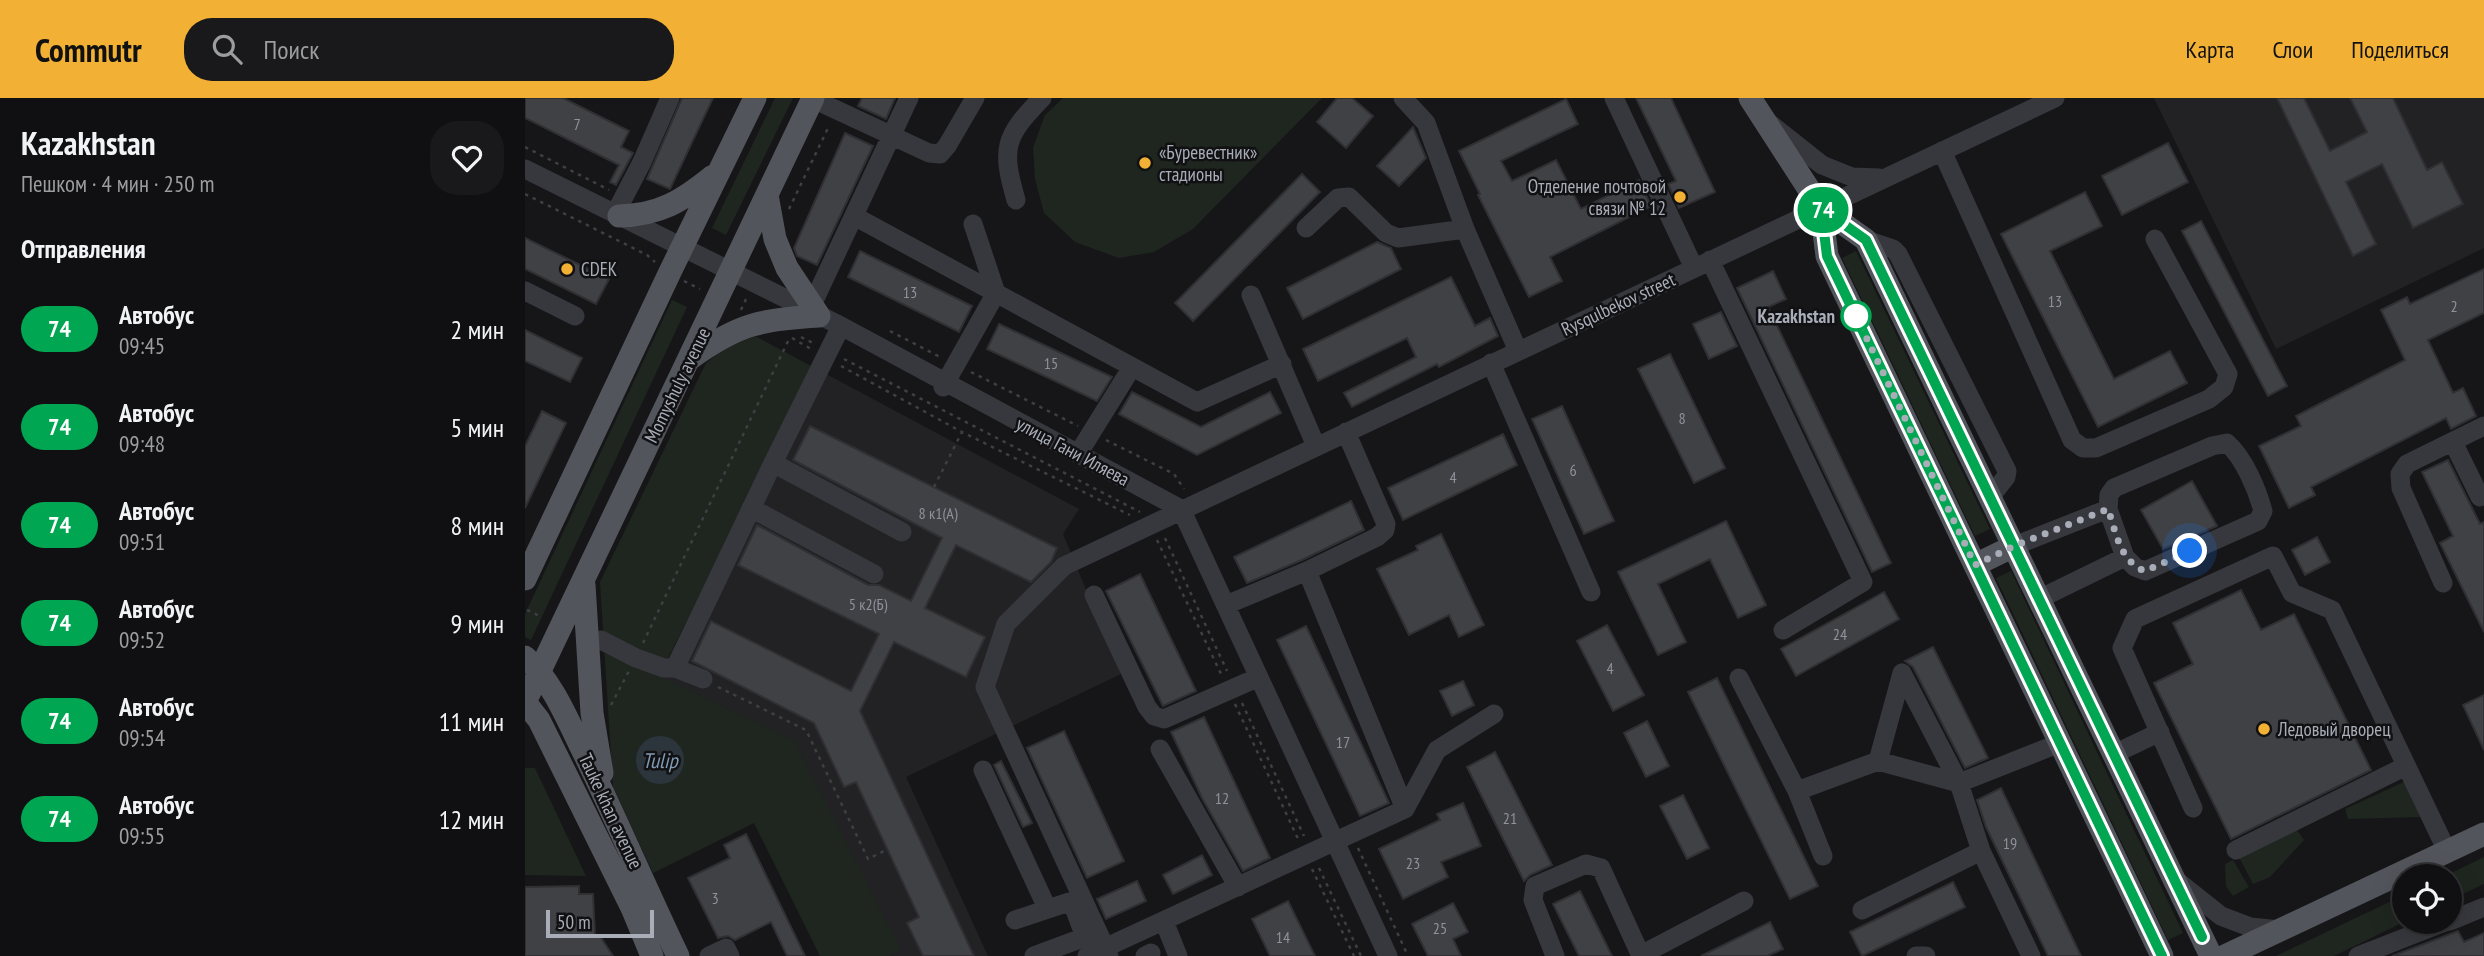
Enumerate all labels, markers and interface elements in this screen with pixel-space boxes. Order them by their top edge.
search box [184,18,674,81]
text: Commutr [35,28,142,71]
icon: search [208,30,246,68]
text: Поиск [264,33,319,66]
text: Карта [2186,34,2234,65]
text: Слои [2272,34,2313,65]
text: Поделиться [2351,34,2449,65]
house number: 7 [573,114,581,134]
text: Kazakhstan [21,121,156,164]
button: heart [430,121,504,195]
place label: «Буревестник» стадионы [1159,140,1257,186]
marker: «Буревестник» стадионы [1137,155,1153,171]
text: Пешком · 4 мин · 250 m [21,169,214,198]
place label: Отделение почтовой связи № 12 [1528,174,1666,220]
line badge: 74 [1791,187,1855,233]
marker: Отделение почтовой связи № 12 [1672,189,1688,205]
text: 74 [1812,194,1834,225]
text: Отправления [21,232,146,265]
place label: CDEK [581,257,617,281]
marker: CDEK [559,261,575,277]
street label: Rysqulbekov street [1557,267,1679,341]
house number: 13 [903,282,917,302]
house number: 13 [2048,291,2062,311]
house number: 2 [2450,296,2458,316]
text: Автобус [119,298,194,331]
marker: Kazakhstan [1841,301,1871,331]
place label: Kazakhstan [1758,304,1835,328]
text: 74 [48,313,71,344]
text: 2 мин [451,313,504,346]
street label: Momyshuly avenue [639,323,715,447]
text: 09:45 [119,331,165,360]
house number: 15 [1044,353,1058,373]
text: Автобус [119,396,194,429]
house number: 8 [1678,408,1686,428]
text: 74 [48,411,71,442]
text: 5 мин [451,411,504,444]
street label: улица Гани Иляева [1012,411,1134,491]
text: 09:48 [119,429,165,458]
house number: 6 [1569,460,1577,480]
house number: 4 [1449,467,1457,487]
text: Автобус [119,494,194,527]
house number: 8 к1(А) [918,503,958,523]
text: 74 [48,509,71,540]
text: 8 мин [451,509,504,542]
text: 09:51 [119,527,165,556]
your location [2172,533,2207,568]
text: Автобус [119,592,194,625]
house number: 5 к2(Б) [849,594,888,614]
text: 74 [48,607,71,638]
text: 9 мин [451,607,504,640]
house number: 24 [1833,624,1847,644]
text: 09:52 [119,625,165,654]
house number: 4 [1606,658,1614,678]
text: Автобус [119,690,194,723]
text: 74 [48,705,71,736]
text: 11 мин [439,705,504,738]
place label: Ледовый дворец [2277,717,2391,741]
marker: Ледовый дворец [2256,721,2272,737]
text: 09:54 [119,723,165,752]
house number: 17 [1336,732,1350,752]
water label: Tulip [642,747,680,774]
street label: Tauke khan avenue [574,749,648,873]
text: Автобус [119,788,194,821]
house number: 12 [1215,788,1229,808]
text: 74 [48,803,71,834]
text: 12 мин [439,803,504,836]
house number: 21 [1503,808,1517,828]
text: 09:55 [119,821,165,850]
house number: 19 [2003,833,2017,853]
house number: 23 [1406,853,1420,873]
map controls [2392,864,2462,934]
button: locate [2392,864,2462,934]
house number: 3 [711,888,719,908]
scale bar [546,907,655,939]
text: 50 m [557,910,591,934]
house number: 25 [1433,918,1447,938]
house number: 14 [1276,927,1290,947]

